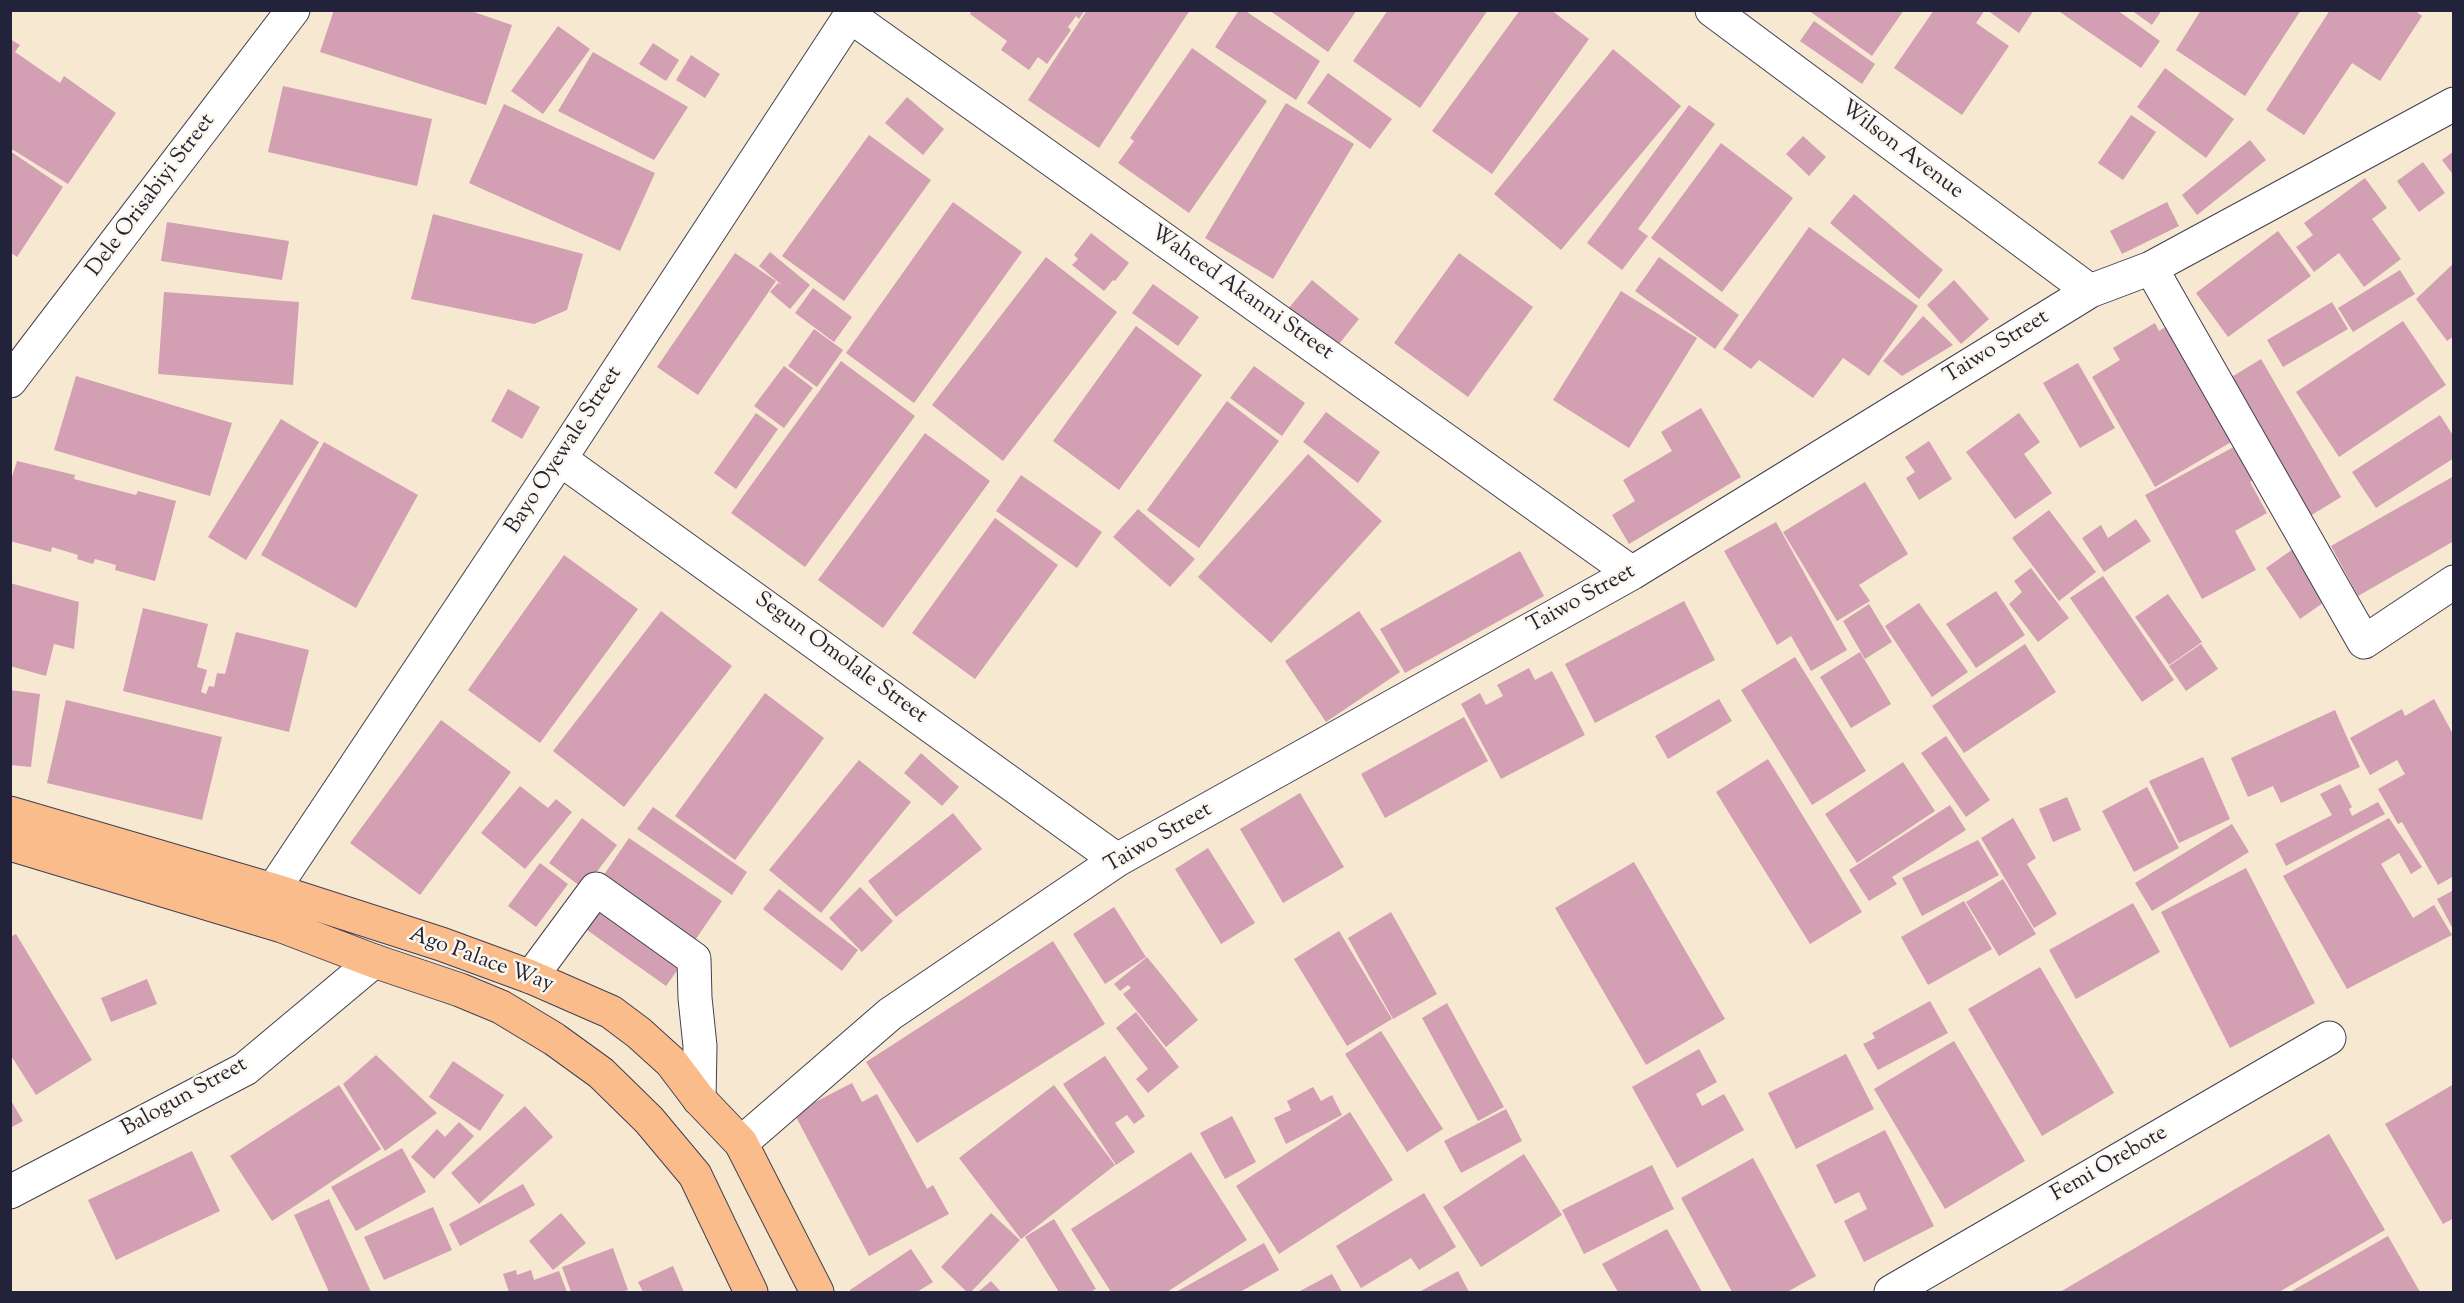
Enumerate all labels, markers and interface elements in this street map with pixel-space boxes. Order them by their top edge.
street label: Wilson Avenue [1834,96,1968,206]
street label: Dele Orisabiyi Street [82,109,222,283]
street label: Waheed Akanni Street [1144,221,1338,367]
street label: Taiwo Street [1939,305,2055,391]
street label: Bayo Oyewale Street [501,362,629,540]
street label: Taiwo Street [1523,560,1641,640]
street label: Segun Omolale Street [748,587,932,731]
street label: Taiwo Street [1101,798,1217,880]
street label: Ago Palace Way [405,923,557,999]
street label: Balogun Street [117,1053,253,1143]
street label: Femi Orebote [2047,1121,2173,1209]

